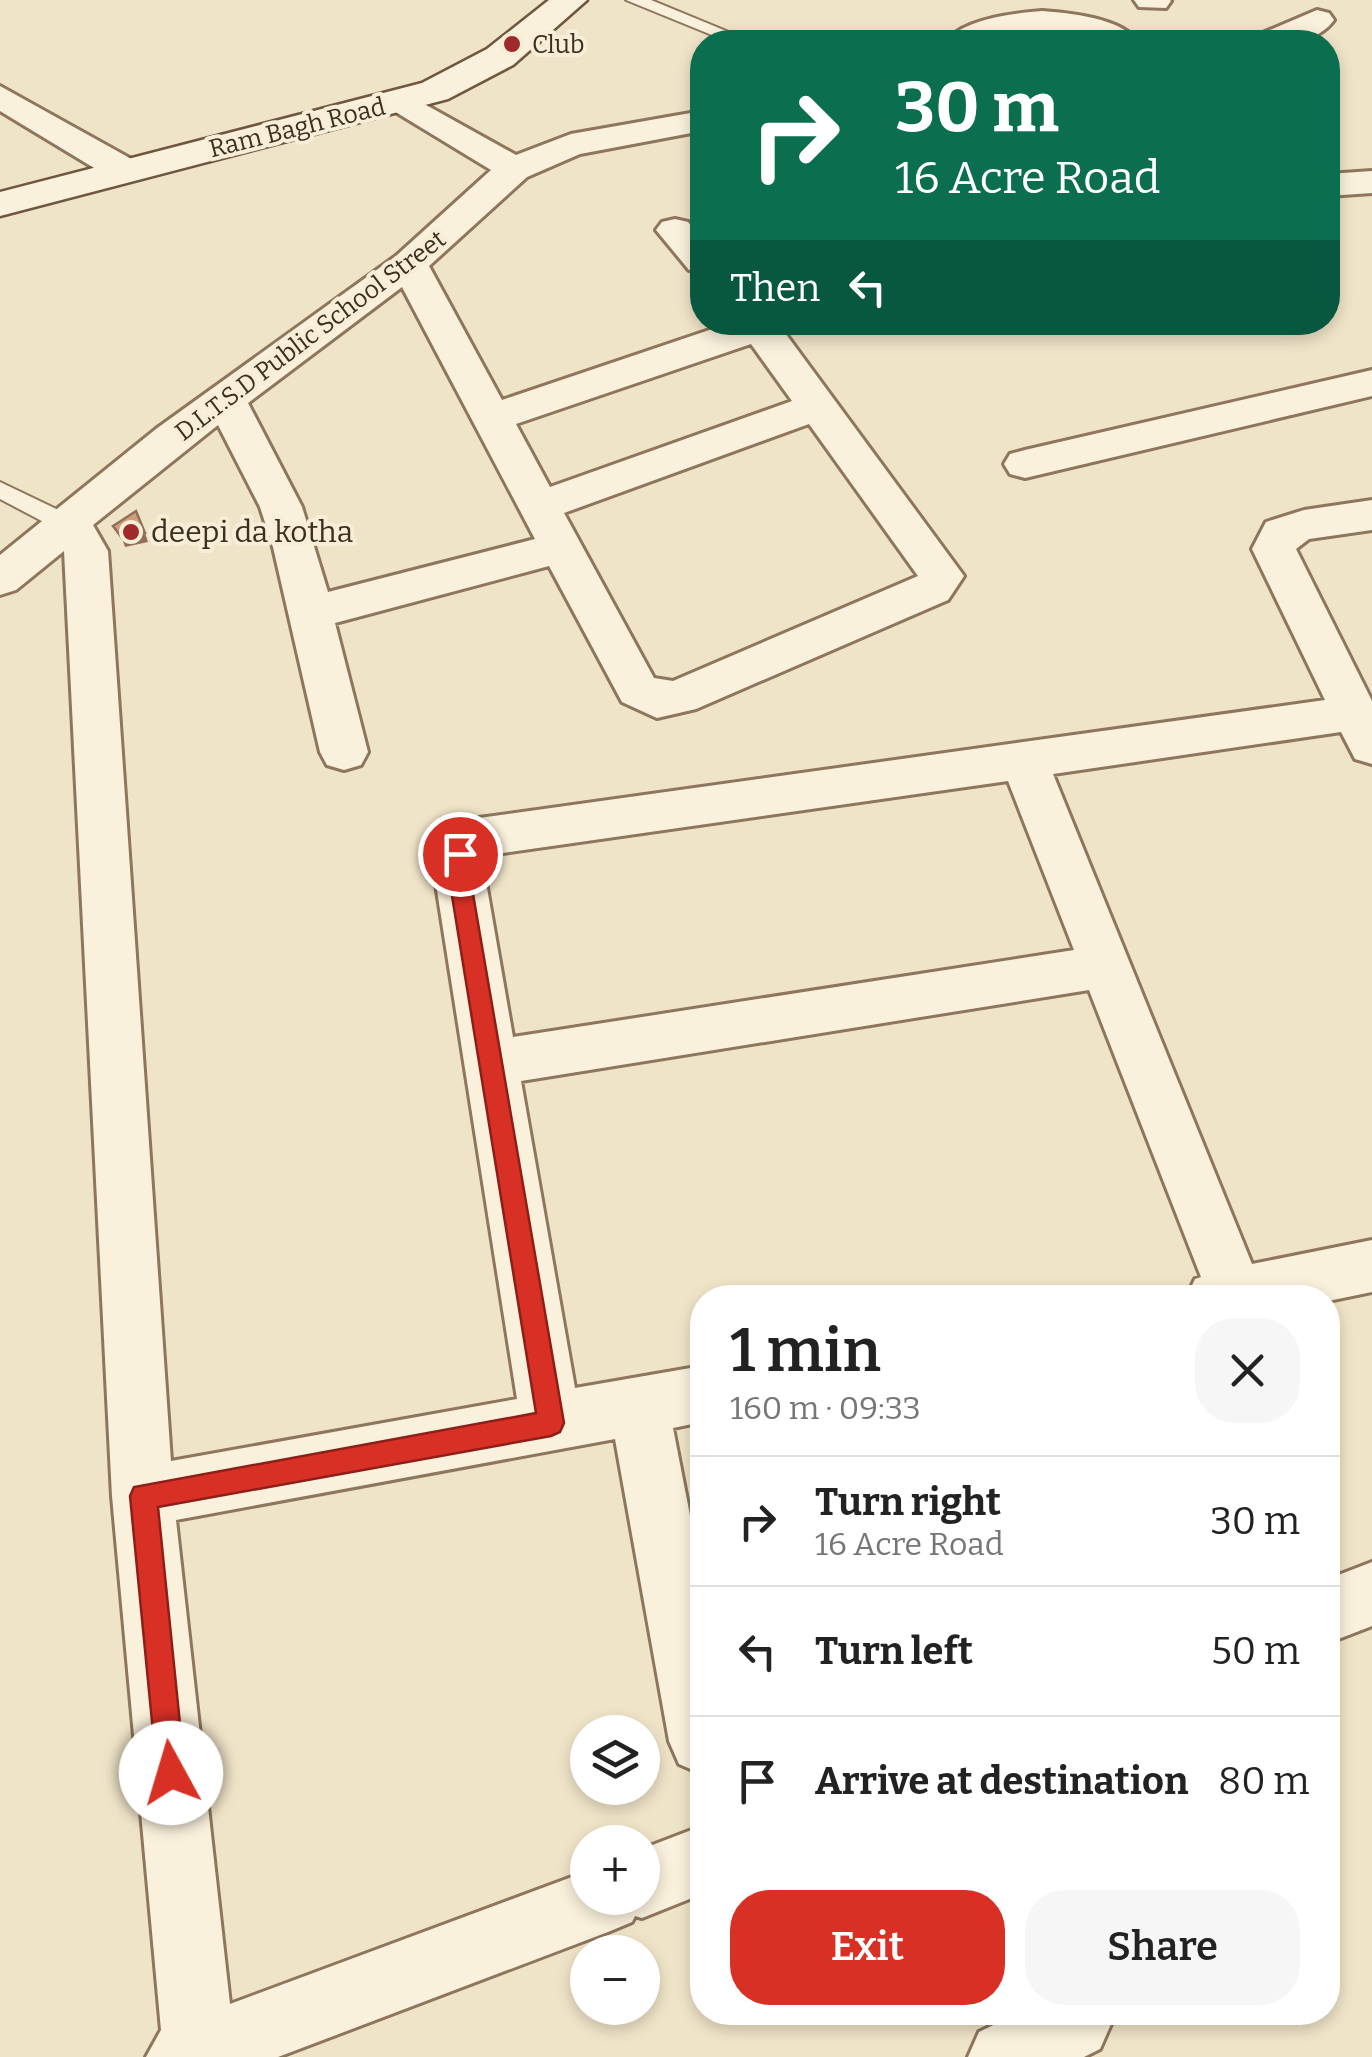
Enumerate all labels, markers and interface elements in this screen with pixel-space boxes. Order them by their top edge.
place label: Club [532,30,585,60]
marker: Club [501,33,523,55]
text: 30 m [895,66,1059,150]
icon: right [730,70,860,200]
street label: Ram Bagh Road [206,92,389,164]
text: 16 Acre Road [895,151,1160,205]
street label: D.L.T.S.D Public School Street [169,224,452,447]
icon: left [840,260,895,315]
text: Then [730,265,820,311]
place label: deepi da kotha [151,514,353,550]
marker: deepi da kotha [120,521,142,543]
pin [418,812,503,897]
icon: arrive [433,827,488,882]
text: 1 min [730,1315,881,1387]
button: close [1195,1318,1300,1423]
text: 160 m · 09:33 [730,1389,921,1427]
text: Turn right [815,1479,1001,1525]
icon: right [730,1494,785,1549]
text: 30 m [1210,1498,1300,1544]
text: 16 Acre Road [815,1525,1004,1563]
icon: left [730,1624,785,1679]
text: Turn left [815,1628,973,1674]
text: 50 m [1211,1628,1300,1674]
map controls [570,1715,660,2025]
button: layers [570,1715,660,1805]
position arrow [119,1721,223,1825]
icon: arrive [730,1754,785,1809]
text: Arrive at destination [815,1758,1188,1804]
text: 80 m [1218,1758,1309,1804]
button: + [570,1825,660,1915]
button: Exit [730,1890,1005,2005]
button: Share [1025,1890,1300,2005]
button: − [570,1935,660,2025]

